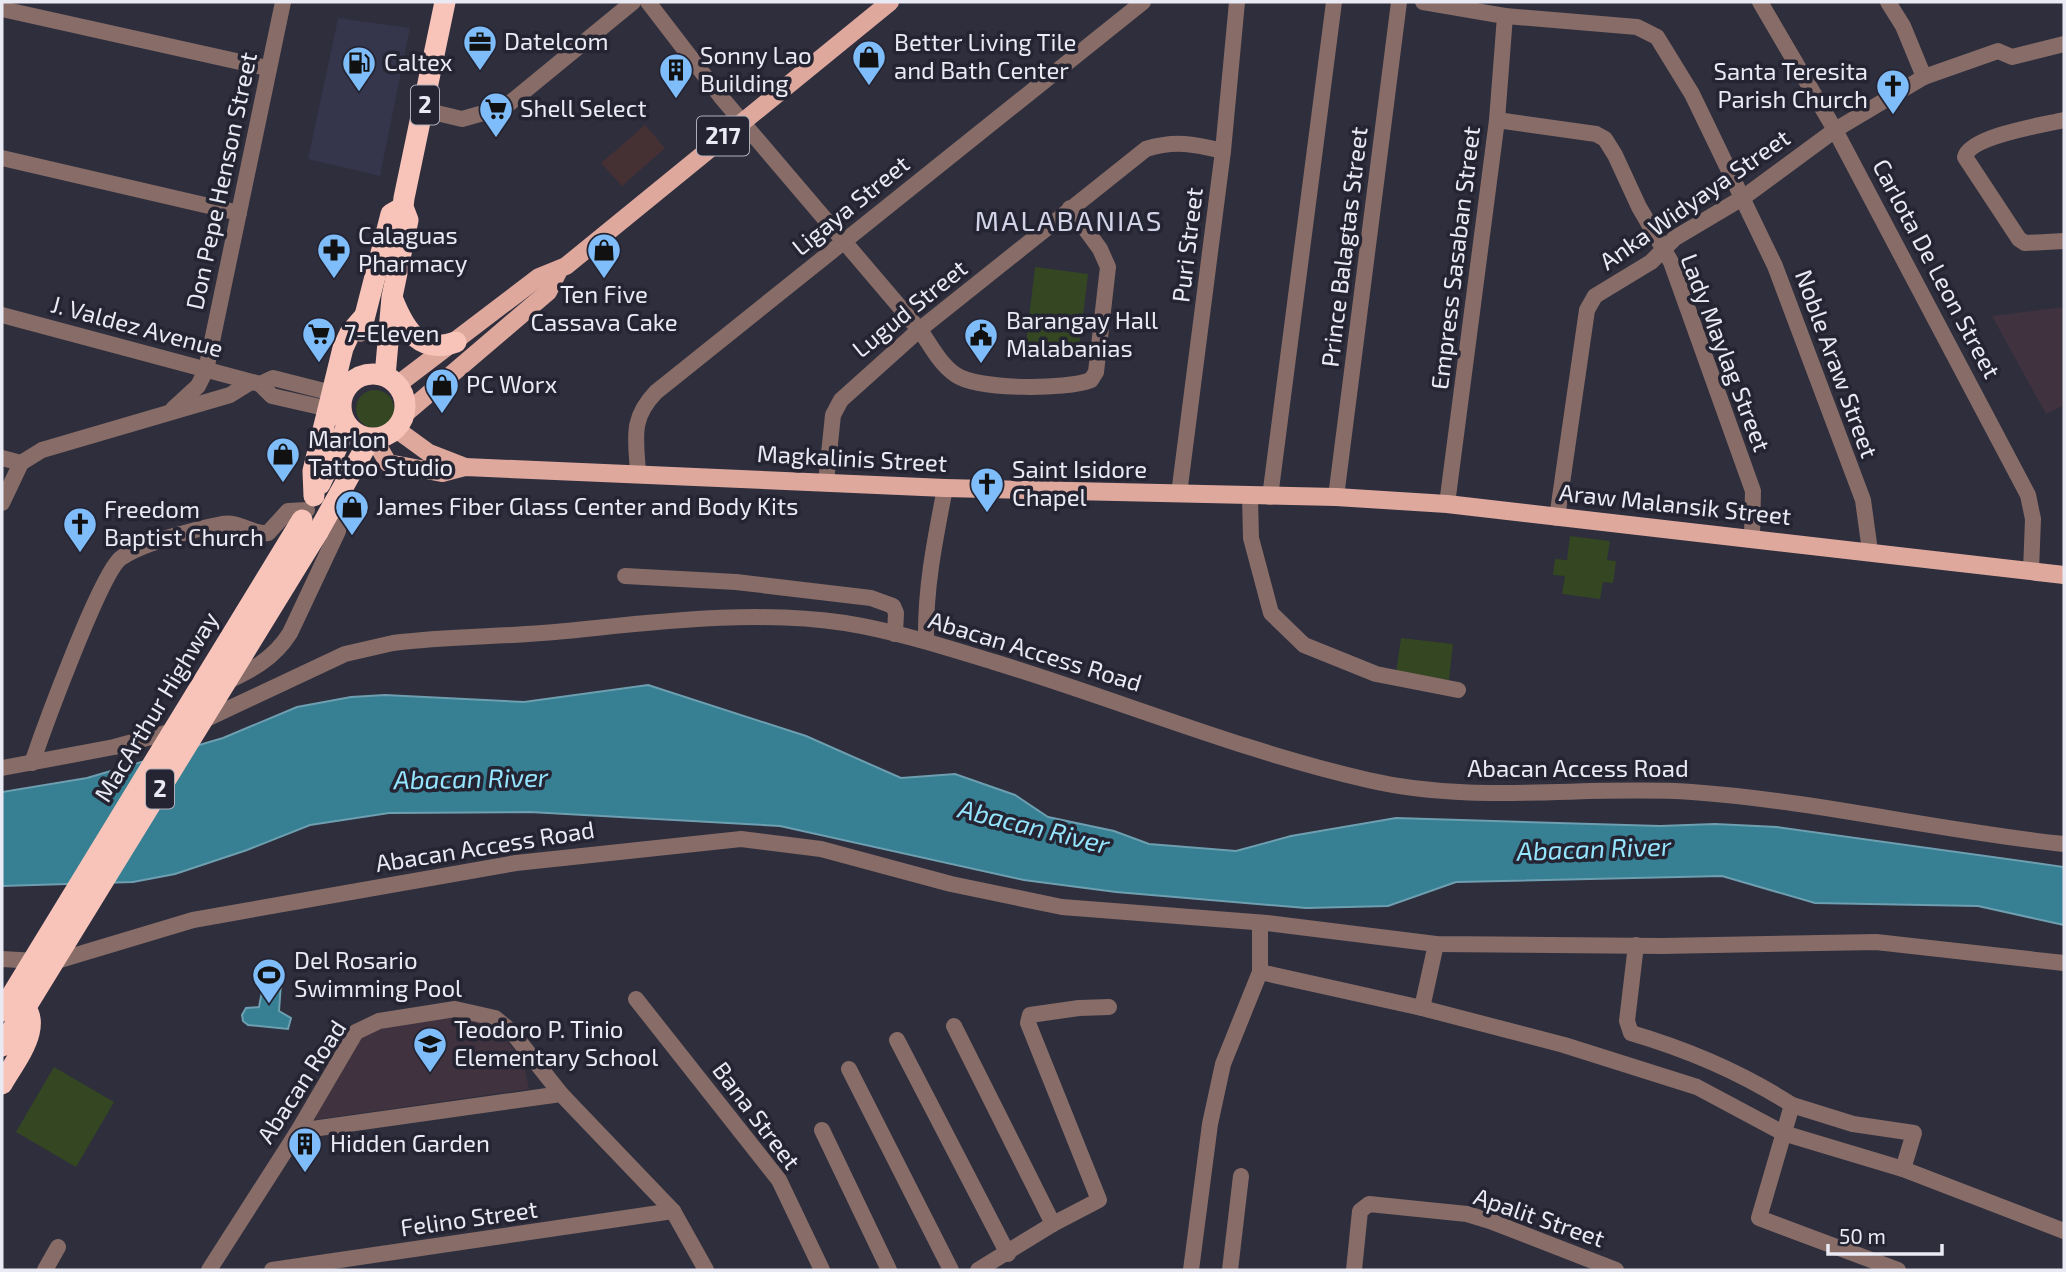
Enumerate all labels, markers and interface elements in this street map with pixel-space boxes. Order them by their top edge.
office icon: Datelcom [461,23,499,72]
place label: Datelcom [504,26,608,55]
place label: Better Living Tile and Bath Center [894,27,1076,84]
shop icon: Better Living Tile and Bath Center [850,38,888,87]
place label: Sonny Lao Building [700,40,812,97]
fuel station icon: Caltex [340,44,378,93]
place label: Caltex [384,47,453,76]
street label: Don Pepe Henson Street [179,49,262,312]
building icon: Sonny Lao Building [657,51,695,100]
place label: Santa Teresita Parish Church [1713,56,1868,113]
church icon: Santa Teresita Parish Church [1874,67,1912,116]
road number: 2 [411,86,439,124]
supermarket icon: Shell Select [477,90,515,139]
place label: Shell Select [520,93,647,122]
road number: 217 [697,116,749,155]
street label: Anka Widyaya Street [1594,122,1795,275]
street label: Empress Sasaban Street [1424,124,1485,391]
street label: Prince Balagtas Street [1314,125,1373,369]
street label: Ligaya Street [786,149,915,261]
street label: Carlota De Leon Street [1867,154,2007,383]
street label: Puri Street [1165,186,1208,304]
district label: MALABANIAS [975,203,1163,237]
place label: Calaguas Pharmacy [358,220,468,277]
pharmacy icon: Calaguas Pharmacy [315,231,353,280]
shop icon: Ten Five Cassava Cake [585,231,623,280]
street label: Lady Maylag Street [1675,249,1777,455]
street label: Lugud Street [846,253,972,363]
street label: Noble Araw Street [1790,265,1885,462]
place label: Ten Five Cassava Cake [530,279,678,336]
street label: J. Valdez Avenue [48,289,227,362]
place label: Barangay Hall Malabanias [1006,305,1158,362]
supermarket icon: 7-Eleven [300,315,338,364]
public building icon: Barangay Hall Malabanias [962,316,1000,365]
place label: 7-Eleven [344,318,439,347]
shop icon: PC Worx [423,366,461,415]
place label: PC Worx [466,369,557,398]
place label: Marlon Tattoo Studio [308,424,453,481]
shop icon: Marlon Tattoo Studio [264,435,302,484]
street label: Magkalinis Street [756,438,948,477]
place label: Saint Isidore Chapel [1012,454,1147,511]
church icon: Saint Isidore Chapel [968,465,1006,514]
street label: Araw Malansik Street [1558,477,1793,530]
shop icon: James Fiber Glass Center and Body Kits [333,488,371,537]
place label: James Fiber Glass Center and Body Kits [376,491,798,520]
place label: Freedom Baptist Church [104,494,264,551]
church icon: Freedom Baptist Church [61,505,99,554]
street label: Abacan Access Road [925,604,1146,697]
street label: MacArthur Highway [87,606,224,807]
street label: Abacan Access Road [1467,753,1689,782]
water label: Abacan River [392,761,549,794]
road number: 2 [146,769,174,808]
water label: Abacan River [955,792,1114,859]
street label: Abacan Access Road [373,814,596,877]
water label: Abacan River [1515,829,1672,866]
place label: Del Rosario Swimming Pool [294,945,462,1002]
sports icon: Del Rosario Swimming Pool [250,956,288,1005]
street label: Abacan Road [250,1014,351,1148]
place label: Teodoro P. Tinio Elementary School [454,1014,658,1071]
school or university icon: Teodoro P. Tinio Elementary School [411,1025,449,1074]
street label: Bana Street [707,1056,807,1175]
building icon: Hidden Garden [286,1125,324,1174]
place label: Hidden Garden [330,1128,490,1157]
street label: Apalit Street [1470,1181,1609,1252]
street label: Felino Street [398,1194,539,1241]
scale bar [1828,1212,1942,1256]
text: 50 m [1839,1223,1886,1248]

